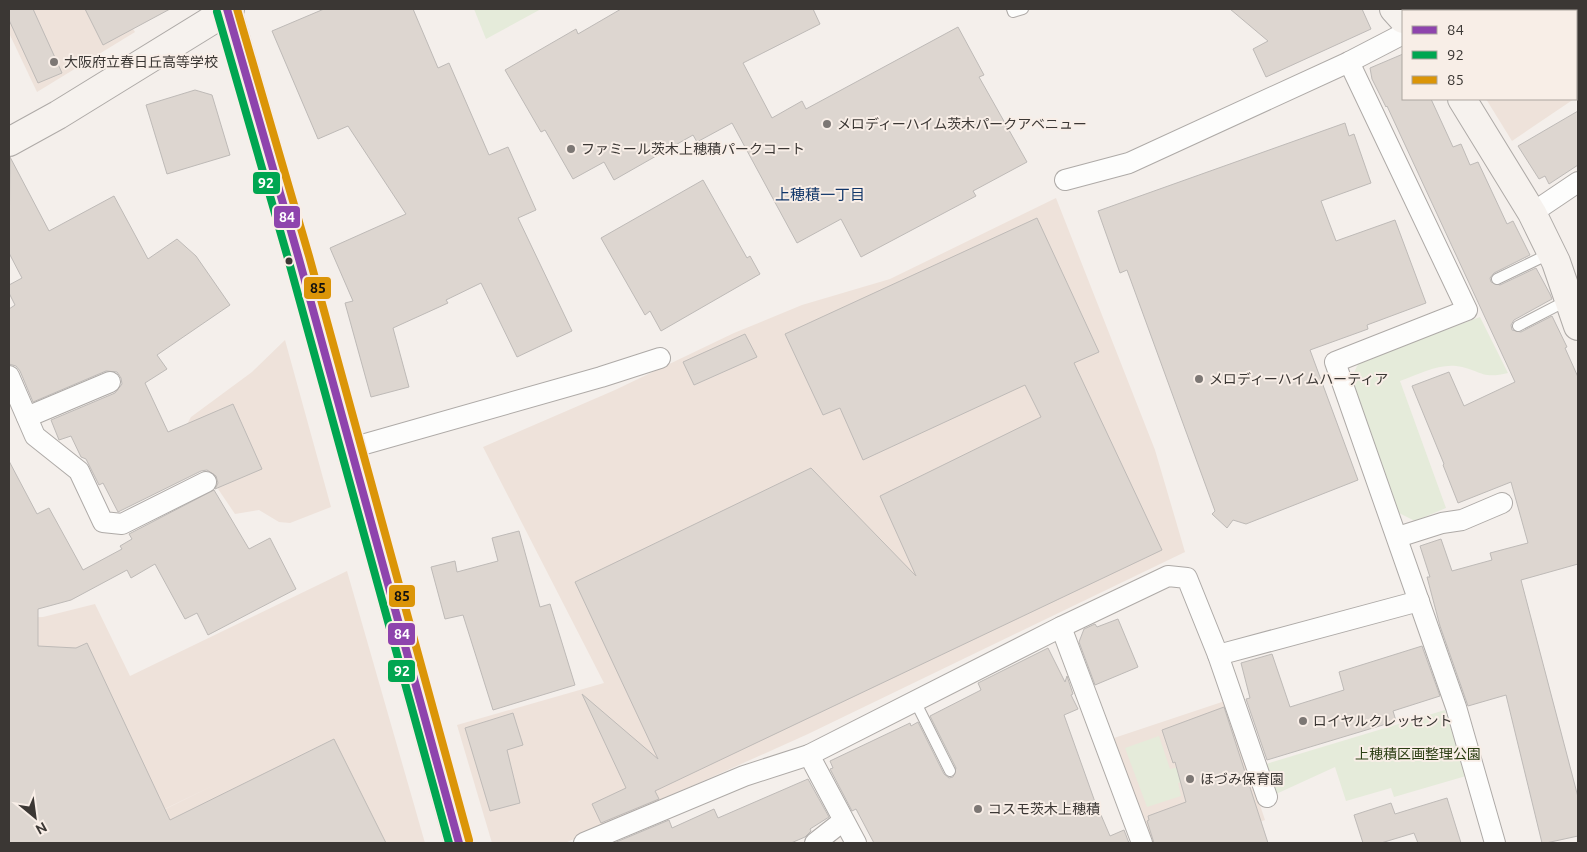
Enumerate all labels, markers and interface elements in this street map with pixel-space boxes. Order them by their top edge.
legend [1402,10,1577,100]
text: 84 [1447,21,1464,38]
text: 92 [1447,46,1464,63]
place label: 大阪府立春日丘高等学校 [64,54,218,70]
marker: 大阪府立春日丘高等学校 [48,56,60,68]
text: 85 [1447,71,1464,88]
place label: メロディーハイム茨木パークアベニュー [837,116,1087,132]
marker: メロディーハイム茨木パークアベニュー [821,118,833,130]
place label: ファミール茨木上穂積パークコート [581,141,805,157]
marker: ファミール茨木上穂積パークコート [565,143,577,155]
line badge: 92 [252,171,281,195]
text: 92 [258,175,274,191]
district label: 上穂積一丁目 [775,186,865,203]
line badge: 84 [273,205,301,229]
text: 84 [279,209,295,225]
unlabelled marker [284,256,294,266]
line badge: 85 [303,276,332,300]
text: 85 [310,280,326,296]
place label: メロディーハイムハーティア [1209,371,1388,387]
marker: メロディーハイムハーティア [1193,373,1205,385]
line badge: 85 [388,584,416,608]
text: 85 [394,588,410,604]
line badge: 84 [387,622,416,646]
text: 84 [394,626,410,642]
line badge: 92 [387,659,416,683]
text: 92 [394,663,410,679]
place label: ロイヤルクレッセント [1313,713,1453,729]
marker: ロイヤルクレッセント [1297,715,1309,727]
park label: 上穂積区画整理公園 [1355,746,1481,762]
place label: ほづみ保育園 [1200,771,1284,787]
marker: ほづみ保育園 [1184,773,1196,785]
north arrow [10,792,60,842]
place label: コスモ茨木上穂積 [988,801,1100,817]
marker: コスモ茨木上穂積 [972,803,984,815]
text: N [33,819,50,838]

